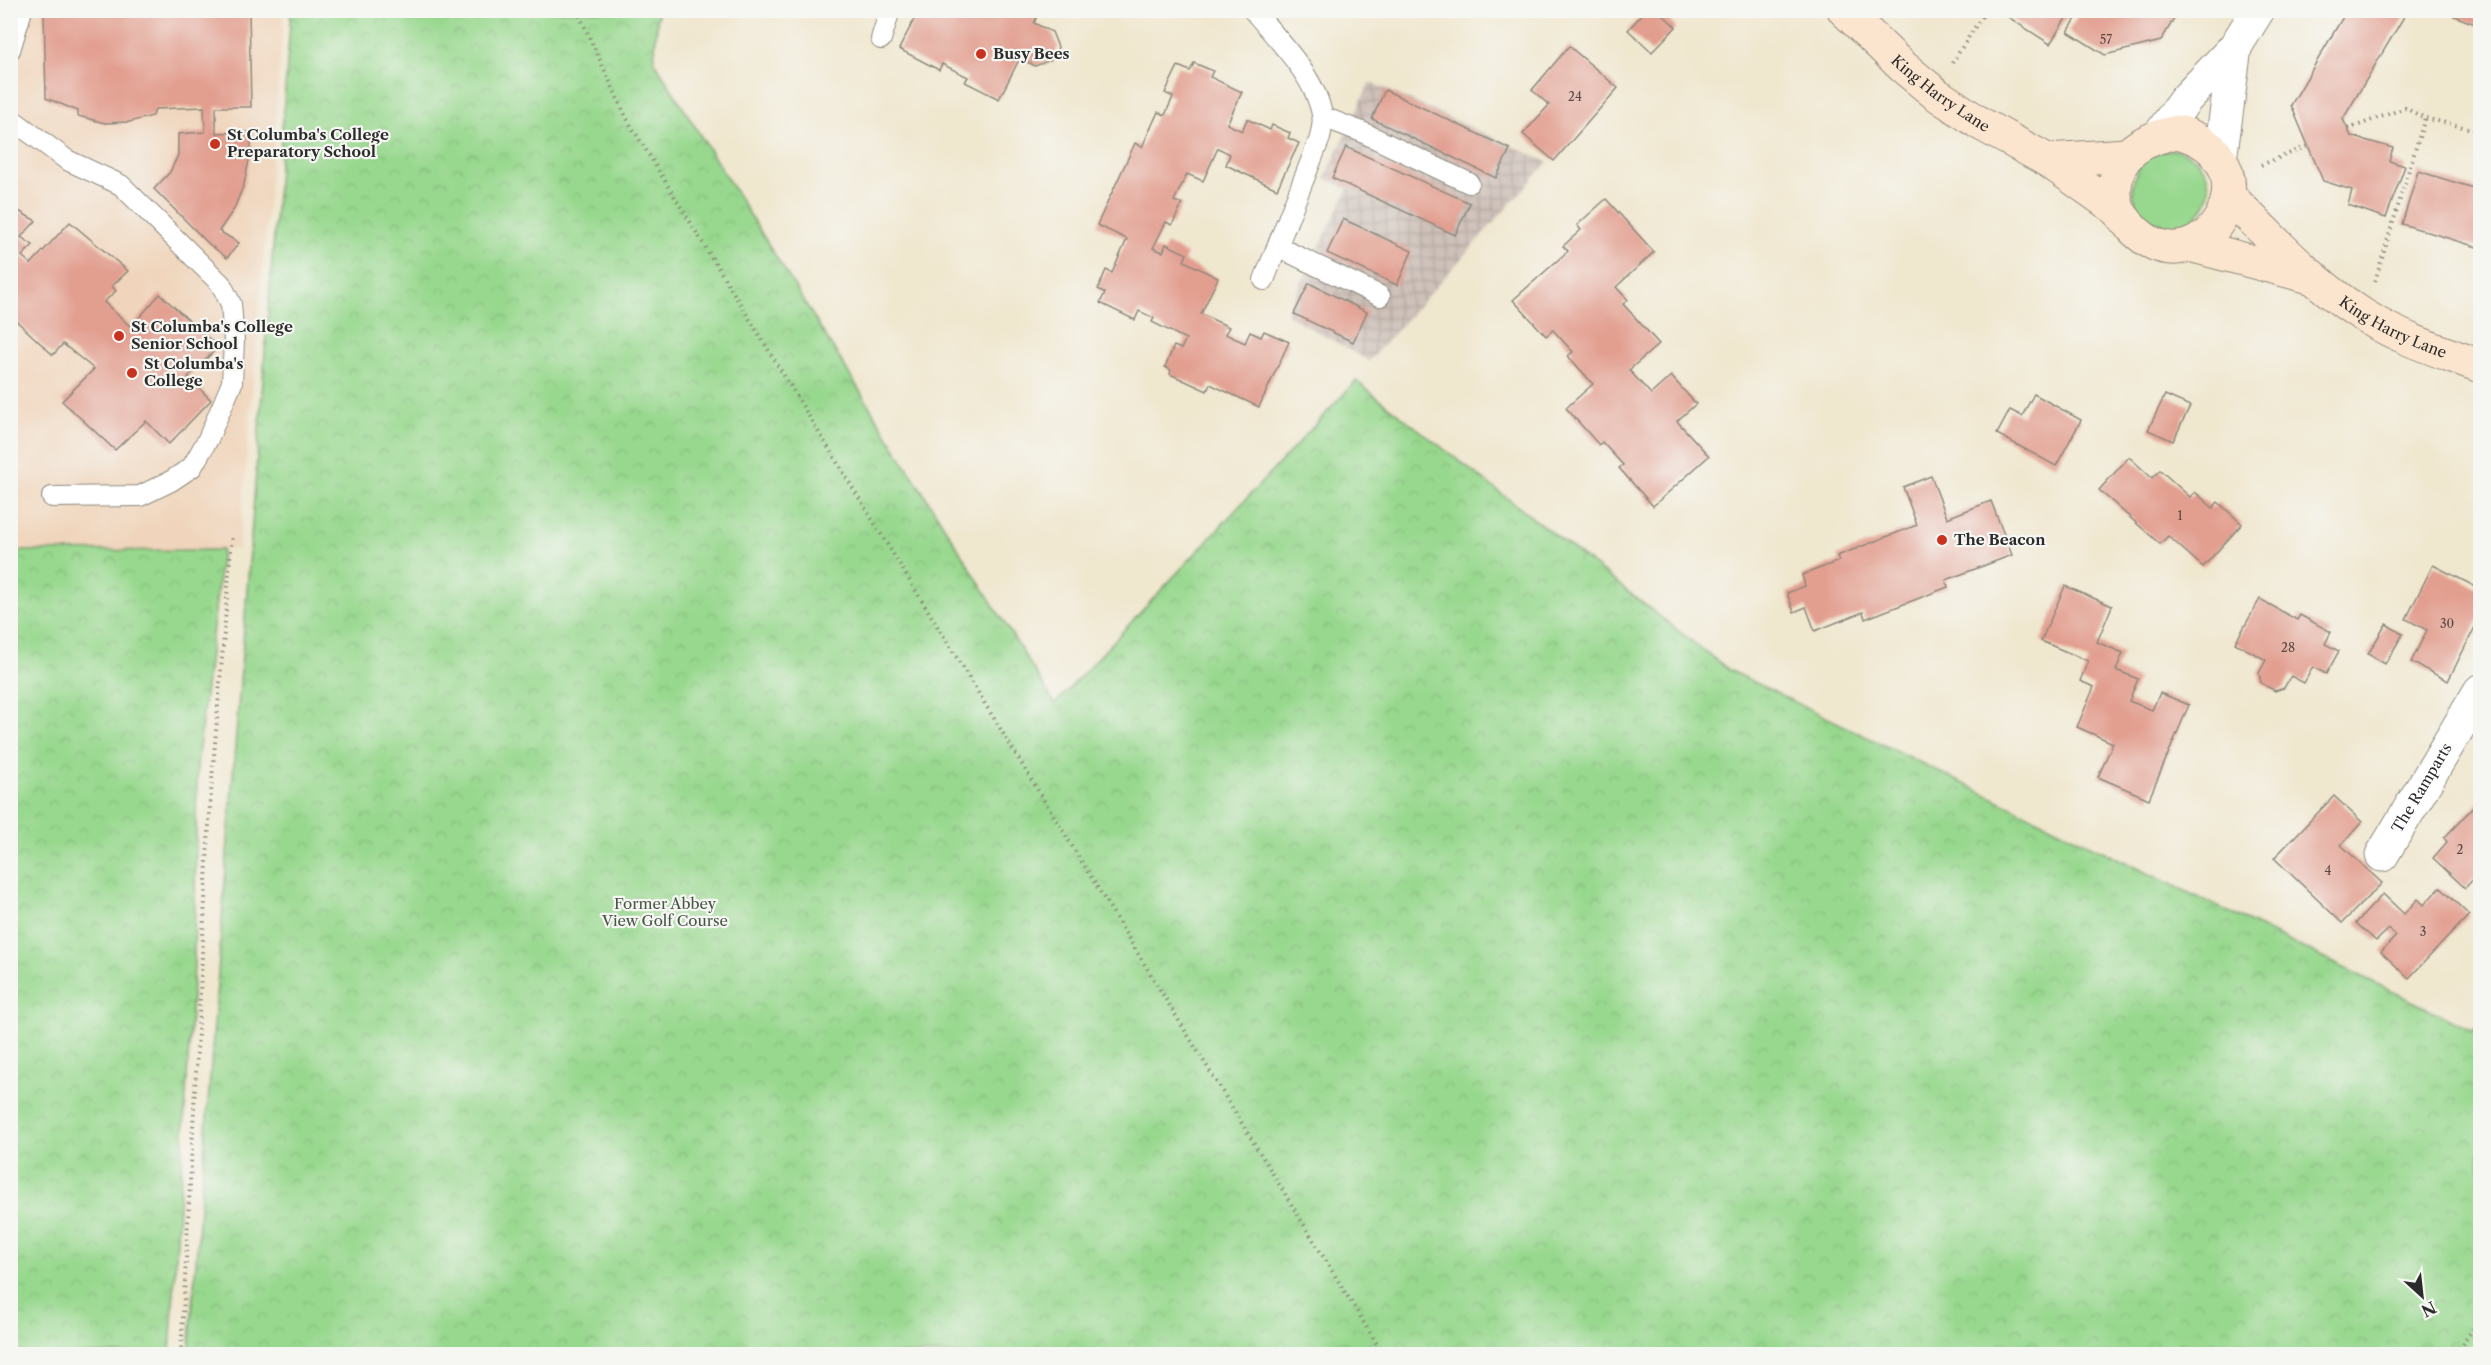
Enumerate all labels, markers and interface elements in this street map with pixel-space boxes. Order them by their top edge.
house number: 57 [2100,32,2112,47]
place label: Busy Bees [993,44,1070,63]
marker: Busy Bees [974,47,988,61]
street label: King Harry Lane [1887,51,1993,136]
house number: 24 [1568,89,1582,104]
place label: St Columba's College Preparatory School [227,125,389,161]
marker: St Columba's College Preparatory School [208,137,222,151]
street label: King Harry Lane [2336,292,2449,362]
place label: St Columba's College Senior School [131,317,293,353]
marker: St Columba's College Senior School [112,329,126,343]
place label: St Columba's College [144,354,244,390]
marker: St Columba's College [125,366,139,380]
house number: 1 [2177,508,2183,523]
place label: The Beacon [1954,530,2046,549]
marker: The Beacon [1935,533,1949,547]
house number: 30 [2440,616,2454,631]
house number: 28 [2281,640,2295,655]
street label: The Ramparts [2387,739,2456,836]
house number: 2 [2457,842,2464,857]
house number: 4 [2325,863,2332,878]
park label: Former Abbey View Golf Course [601,894,728,930]
house number: 3 [2420,924,2426,939]
north arrow [2392,1266,2452,1326]
text: N [2418,1297,2440,1321]

